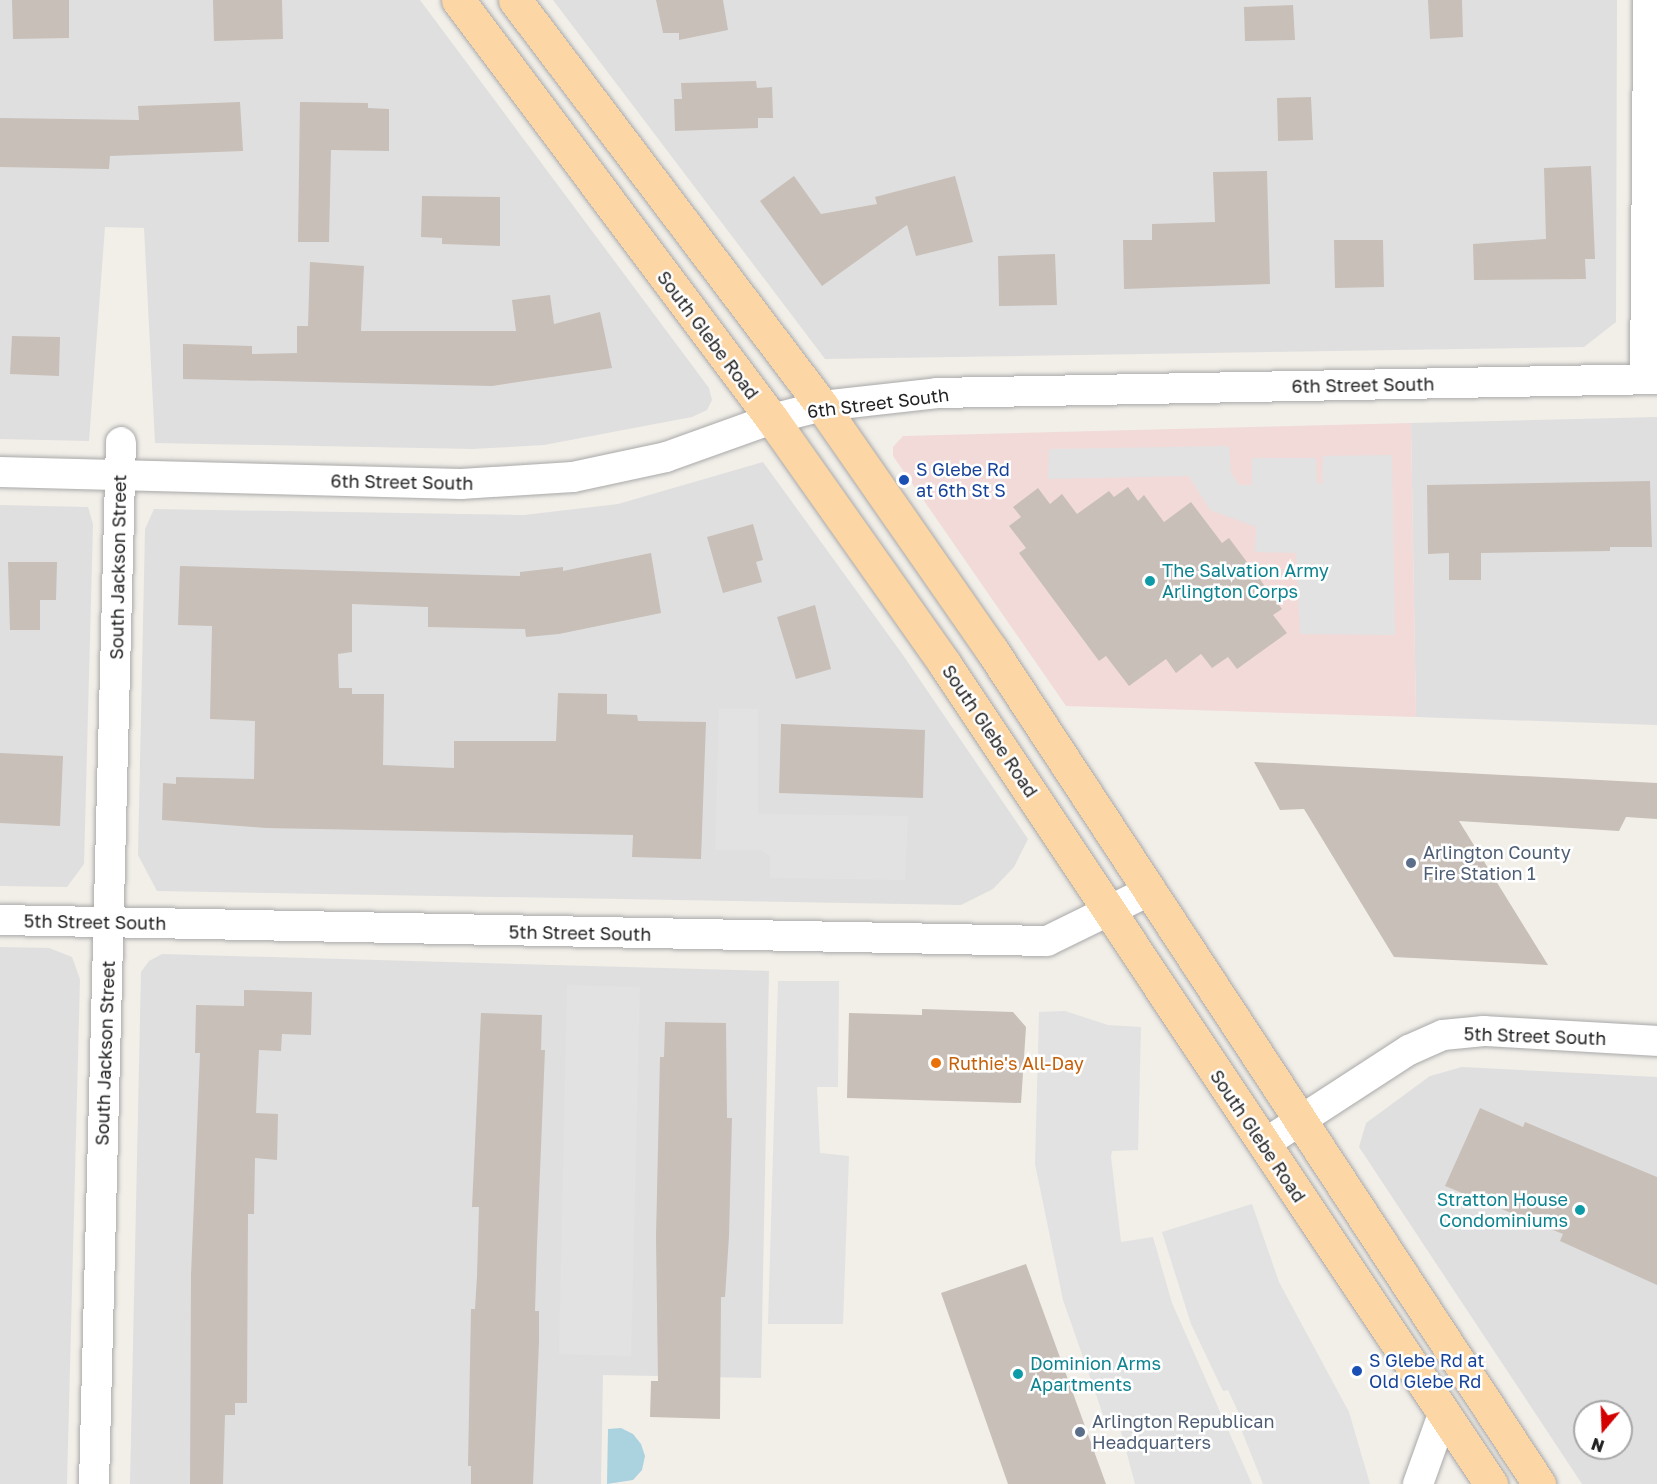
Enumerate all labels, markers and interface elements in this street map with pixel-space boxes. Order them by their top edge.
street label: South Glebe Road [653,267,763,403]
street label: 6th Street South [1291,373,1435,397]
street label: 6th Street South [806,384,950,422]
place label: S Glebe Rd at 6th St S [916,459,1010,502]
street label: 6th Street South [330,470,474,494]
marker: S Glebe Rd at 6th St S [897,473,911,487]
street label: South Jackson Street [106,474,130,660]
place label: The Salvation Army Arlington Corps [1162,560,1329,602]
marker: The Salvation Army Arlington Corps [1143,574,1157,588]
street label: South Glebe Road [938,661,1042,801]
place label: Arlington County Fire Station 1 [1423,842,1571,884]
marker: Arlington County Fire Station 1 [1404,856,1418,870]
street label: 5th Street South [24,910,166,934]
street label: 5th Street South [509,921,651,945]
street label: South Jackson Street [91,960,119,1146]
street label: 5th Street South [1463,1023,1607,1049]
place label: Ruthie's All-Day [948,1052,1084,1074]
marker: Ruthie's All-Day [929,1056,943,1070]
street label: South Glebe Road [1206,1066,1310,1206]
place label: Stratton House Condominiums [1437,1189,1568,1232]
marker: Stratton House Condominiums [1573,1203,1587,1217]
place label: S Glebe Rd at Old Glebe Rd [1369,1350,1485,1392]
place label: Dominion Arms Apartments [1030,1353,1161,1396]
marker: S Glebe Rd at Old Glebe Rd [1350,1364,1364,1378]
marker: Dominion Arms Apartments [1011,1367,1025,1381]
north arrow [1573,1400,1633,1460]
place label: Arlington Republican Headquarters [1092,1411,1275,1454]
marker: Arlington Republican Headquarters [1073,1425,1087,1439]
text: N [1589,1434,1607,1457]

